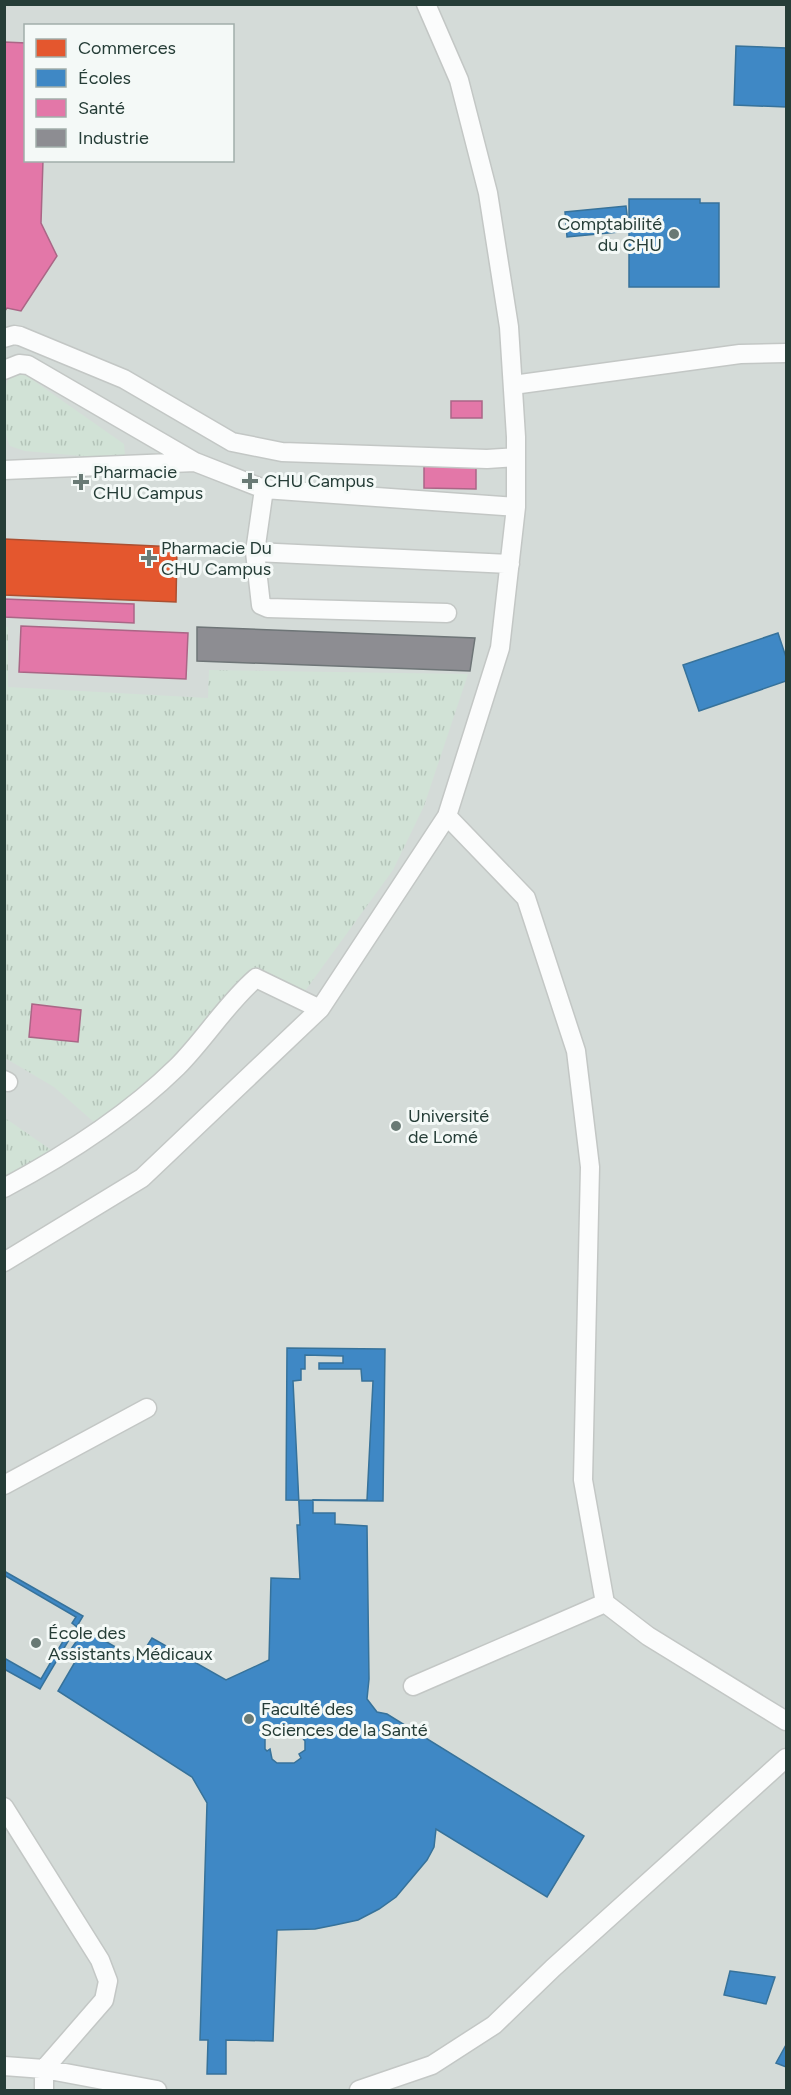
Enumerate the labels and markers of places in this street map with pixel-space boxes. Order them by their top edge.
place label: Comptabilité du CHU [557,213,662,256]
marker: Comptabilité du CHU [667,227,681,241]
place label: Pharmacie CHU Campus [93,461,203,504]
place label: CHU Campus [264,470,374,492]
marker: CHU Campus [241,472,259,490]
marker: Pharmacie CHU Campus [74,475,88,489]
place label: Pharmacie Du CHU Campus [161,537,272,580]
marker: Pharmacie Du CHU Campus [142,551,156,565]
place label: Université de Lomé [408,1105,489,1148]
marker: Université de Lomé [389,1119,403,1133]
place label: École des Assistants Médicaux [48,1622,213,1665]
marker: École des Assistants Médicaux [29,1636,43,1650]
place label: Faculté des Sciences de la Santé [261,1698,428,1741]
marker: Faculté des Sciences de la Santé [242,1712,256,1726]

